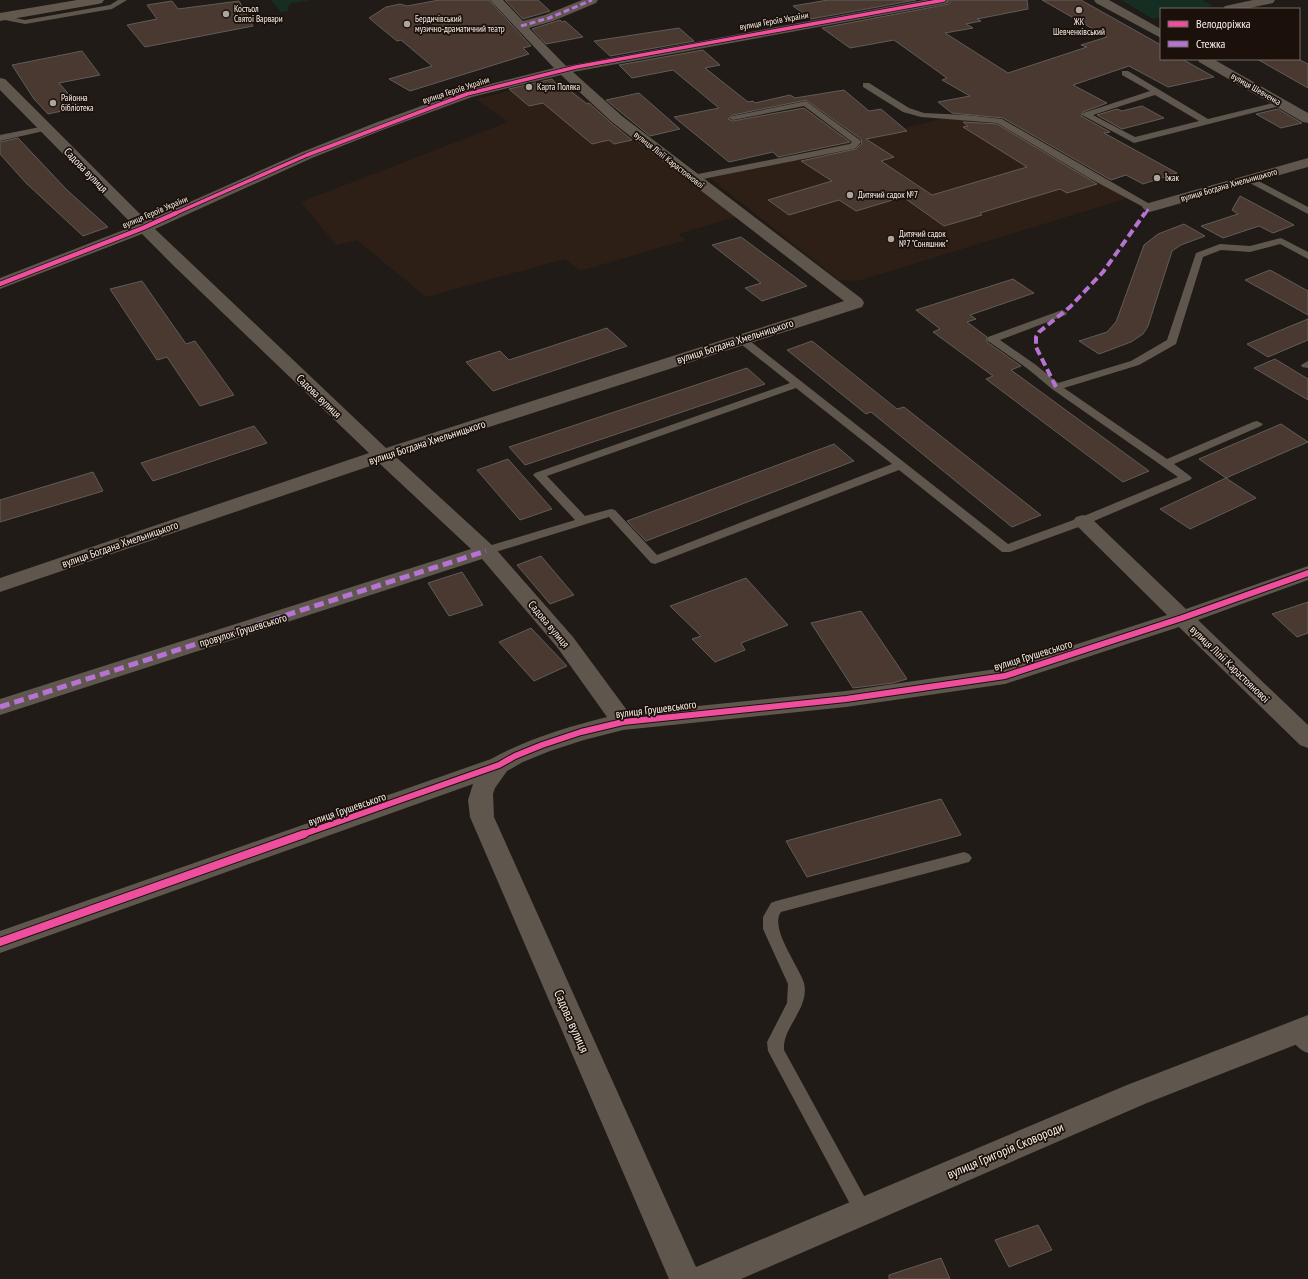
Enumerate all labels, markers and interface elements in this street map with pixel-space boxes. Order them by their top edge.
place label: Костьол Святої Варвари [234,3,283,24]
marker: ЖК Шевченківський [1074,5,1084,15]
legend [1160,8,1300,60]
marker: Костьол Святої Варвари [221,9,231,19]
street label: вулиця Героїв України [739,9,809,32]
place label: Бердичівський музично-драматичний театр [415,13,505,34]
place label: ЖК Шевченківський [1053,16,1105,37]
text: Велодоріжка [1196,16,1251,31]
marker: Бердичівський музично-драматичний театр [402,19,412,29]
text: Стежка [1196,36,1226,51]
street label: вулиця Шевченка [1229,70,1283,107]
street label: вулиця Героїв України [421,73,491,106]
place label: Карта Поляка [537,81,580,92]
marker: Карта Поляка [524,82,534,92]
place label: Районна бібліотека [61,92,94,113]
marker: Районна бібліотека [48,98,58,108]
street label: вулиця Лілії Карастоянової [632,129,707,190]
street label: Садова вулиця [61,145,111,195]
street label: вулиця Богдана Хмельницького [1179,165,1278,204]
place label: Їжак [1165,172,1180,183]
marker: Їжак [1152,173,1162,183]
place label: Дитячий садок №7 [858,189,918,200]
marker: Дитячий садок №7 [845,190,855,200]
street label: вулиця Героїв України [121,193,189,230]
place label: Дитячий садок №7 "Соняшник" [899,228,949,249]
marker: Дитячий садок №7 "Соняшник" [886,234,896,244]
street label: вулиця Богдана Хмельницького [675,315,795,367]
street label: Садова вулиця [294,371,344,421]
street label: вулиця Богдана Хмельницького [367,416,487,468]
street label: вулиця Богдана Хмельницького [60,517,180,570]
street label: Садова вулиця [525,598,573,650]
street label: провулок Грушевського [198,610,289,650]
street label: вулиця Лілії Карастоянової [1187,622,1273,706]
street label: вулиця Грушевського [992,636,1074,674]
street label: вулиця Грушевського [615,697,697,721]
street label: вулиця Грушевського [306,789,388,829]
street label: Садова вулиця [550,987,593,1055]
street label: вулиця Григорія Сковороди [944,1118,1066,1183]

